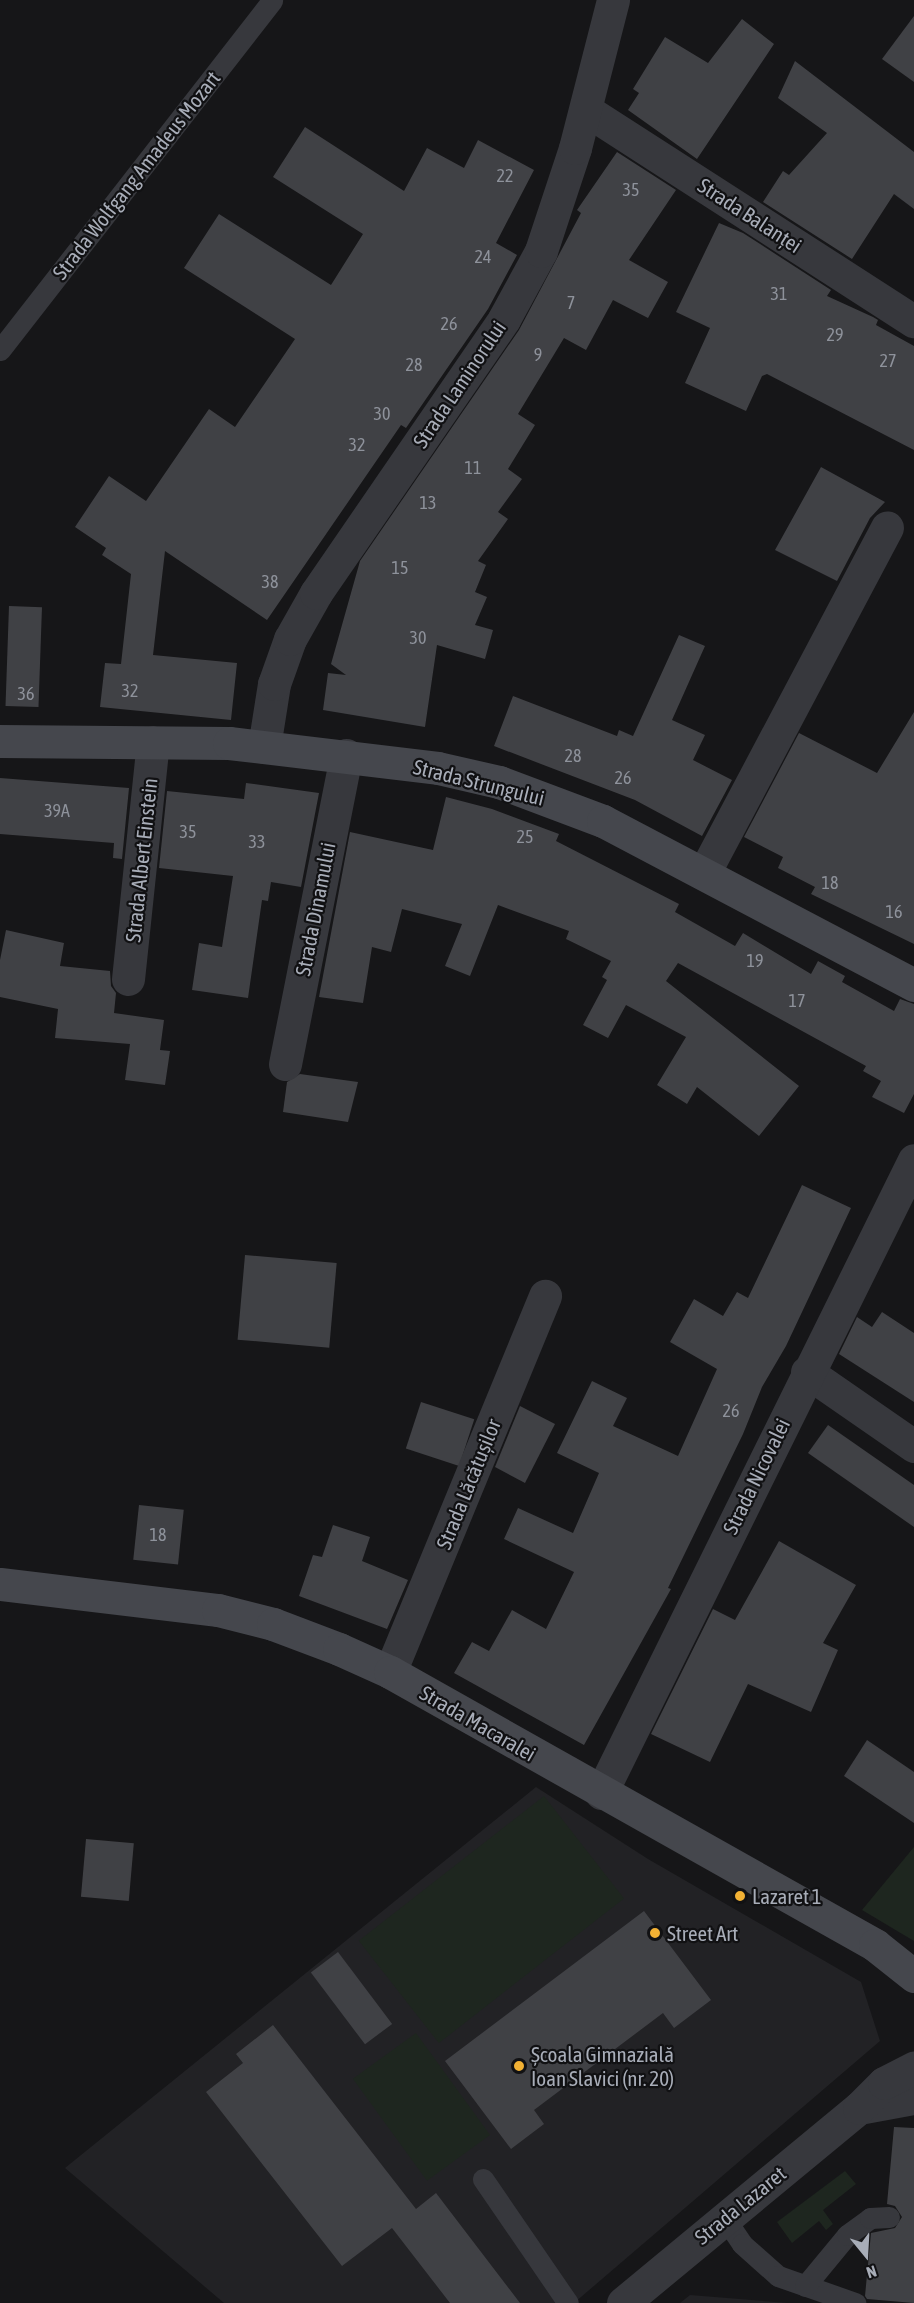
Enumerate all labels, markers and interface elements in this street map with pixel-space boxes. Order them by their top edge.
street label: Strada Wolfgang Amadeus Mozart [47,66,225,284]
house number: 22 [497,165,513,187]
street label: Strada Balanței [693,172,807,258]
house number: 35 [623,179,639,201]
house number: 24 [475,246,491,268]
house number: 31 [771,283,787,305]
house number: 7 [567,292,575,314]
house number: 26 [441,313,457,335]
street label: Strada Laminorului [407,316,511,452]
house number: 29 [827,324,843,346]
house number: 9 [534,344,542,366]
house number: 27 [880,350,896,372]
house number: 28 [406,354,422,376]
house number: 30 [374,403,390,425]
house number: 32 [349,434,365,456]
house number: 11 [465,457,481,479]
house number: 13 [420,492,436,514]
house number: 15 [392,557,408,579]
house number: 38 [262,571,278,593]
house number: 30 [410,627,426,649]
house number: 32 [122,680,138,702]
house number: 36 [18,683,34,705]
house number: 28 [565,745,581,767]
street label: Strada Strungului [411,754,547,810]
house number: 26 [615,767,631,789]
street label: Strada Albert Einstein [120,777,162,943]
house number: 39A [44,800,70,822]
house number: 35 [180,821,196,843]
house number: 25 [517,826,533,848]
house number: 33 [249,831,265,853]
street label: Strada Dinamului [290,840,340,978]
house number: 18 [822,872,838,894]
house number: 16 [886,901,902,923]
house number: 19 [747,950,763,972]
house number: 17 [789,990,805,1012]
house number: 26 [723,1400,739,1422]
street label: Strada Nicovalei [717,1414,795,1538]
street label: Strada Lăcătușilor [430,1415,506,1553]
house number: 18 [150,1524,166,1546]
street label: Strada Macaralei [416,1680,540,1766]
place label: Lazaret 1 [752,1883,822,1909]
marker: Lazaret 1 [733,1889,747,1903]
place label: Street Art [667,1920,738,1946]
marker: Street Art [648,1926,662,1940]
place label: Școala Gimnazială Ioan Slavici (nr. 20) [531,2041,674,2091]
marker: Școala Gimnazială Ioan Slavici (nr. 20) [512,2059,526,2073]
street label: Strada Lazaret [689,2161,791,2249]
north arrow [836,2225,896,2285]
text: N [864,2262,879,2282]

